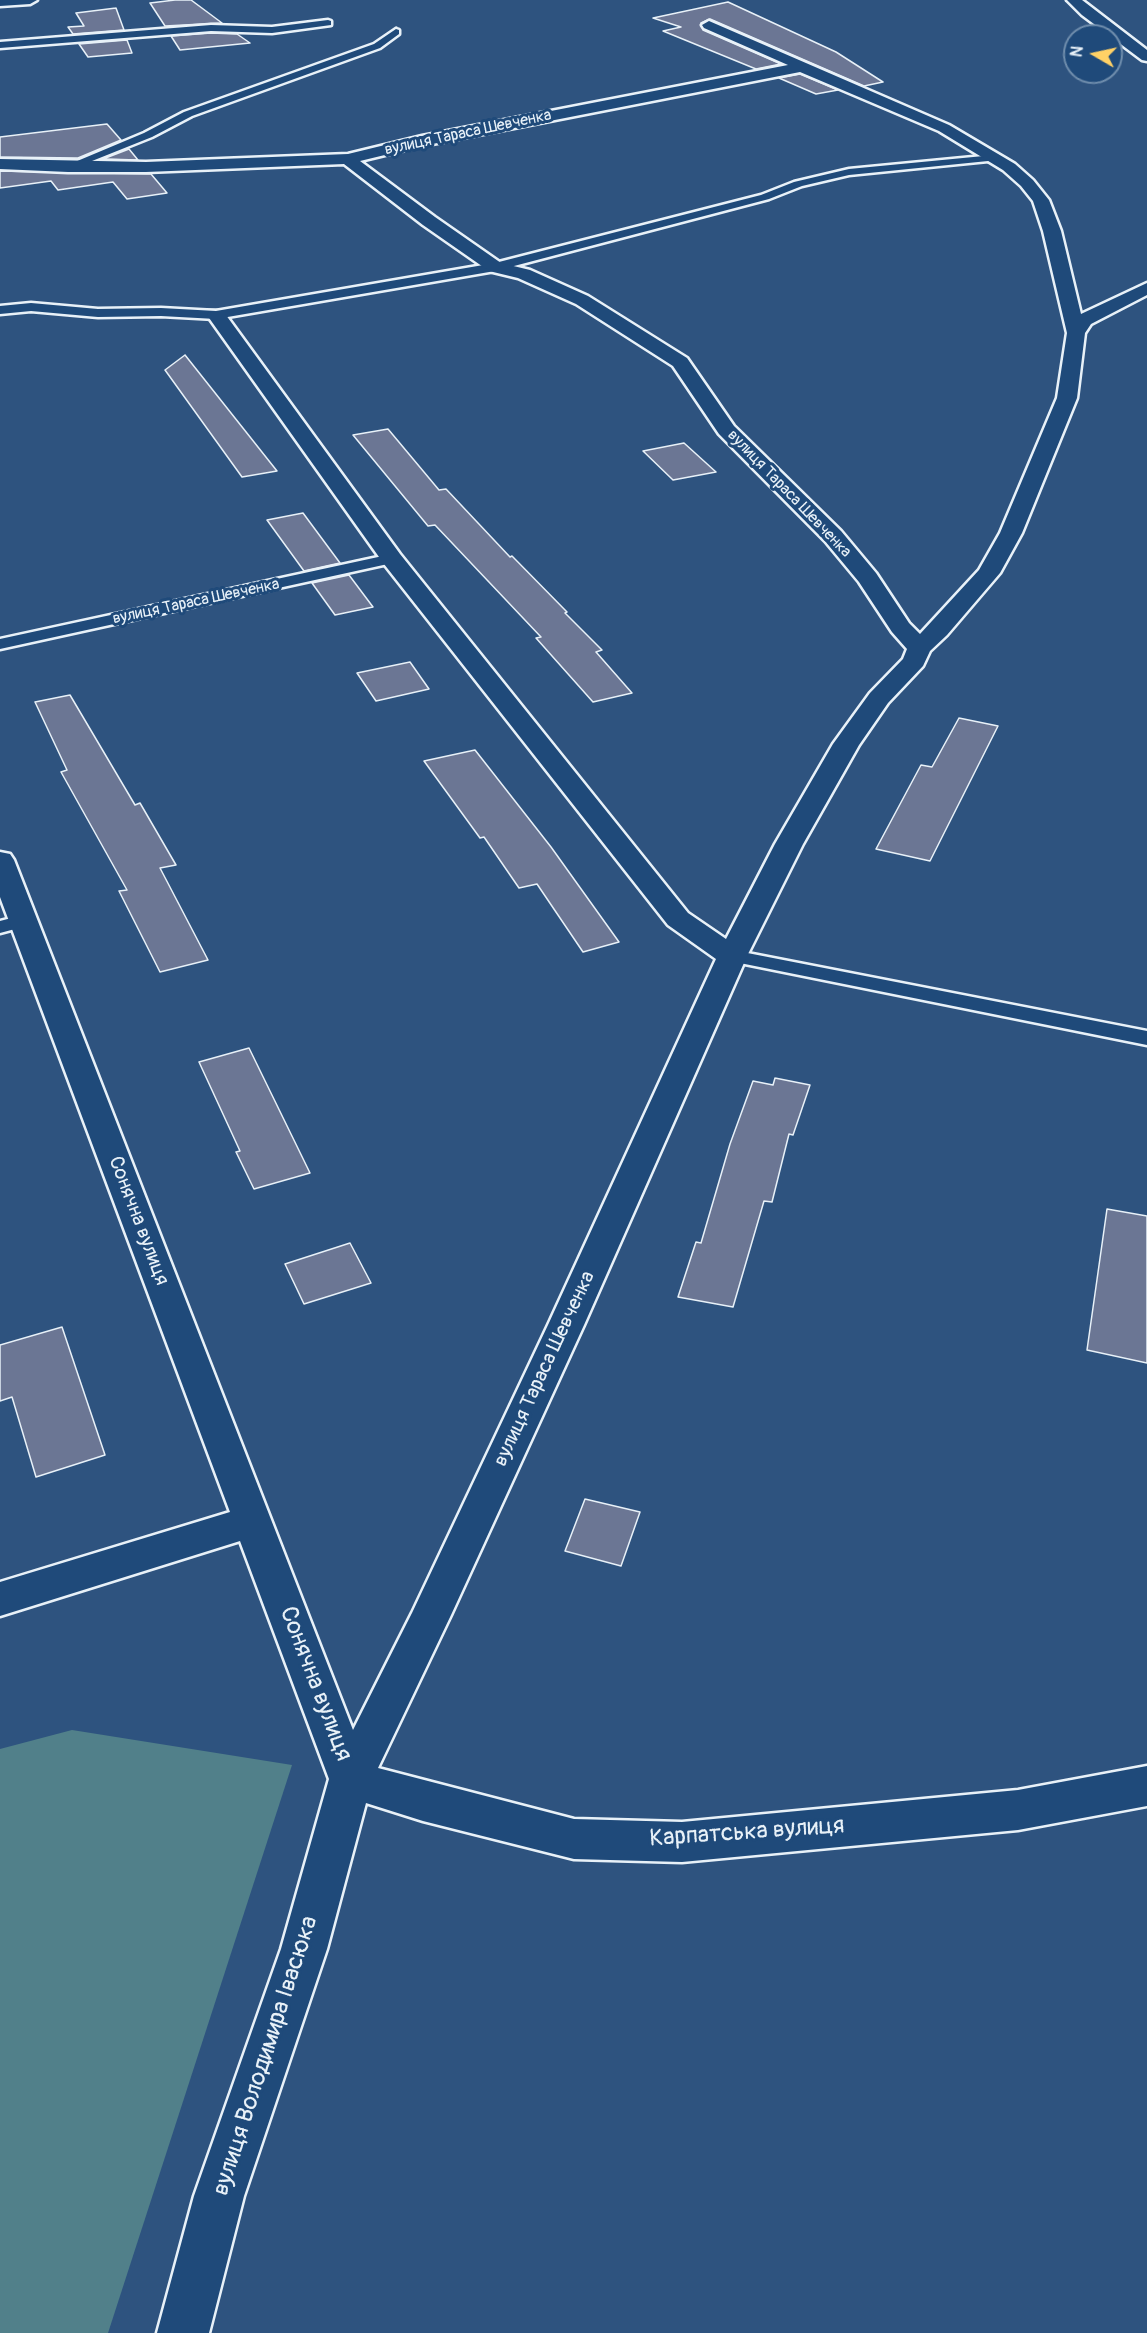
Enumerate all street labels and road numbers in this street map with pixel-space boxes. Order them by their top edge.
street label: вулиця Тараса Шевченка [383,106,553,160]
street label: вулиця Тараса Шевченка [723,426,855,562]
street label: вулиця Тараса Шевченка [111,575,281,629]
street label: Сонячна вулиця [102,1153,174,1289]
street label: вулиця Тараса Шевченка [489,1268,601,1470]
street label: Сонячна вулиця [272,1603,358,1765]
street label: Карпатська вулиця [649,1812,845,1854]
street label: вулиця Володимира Івасюка [207,1913,325,2199]

